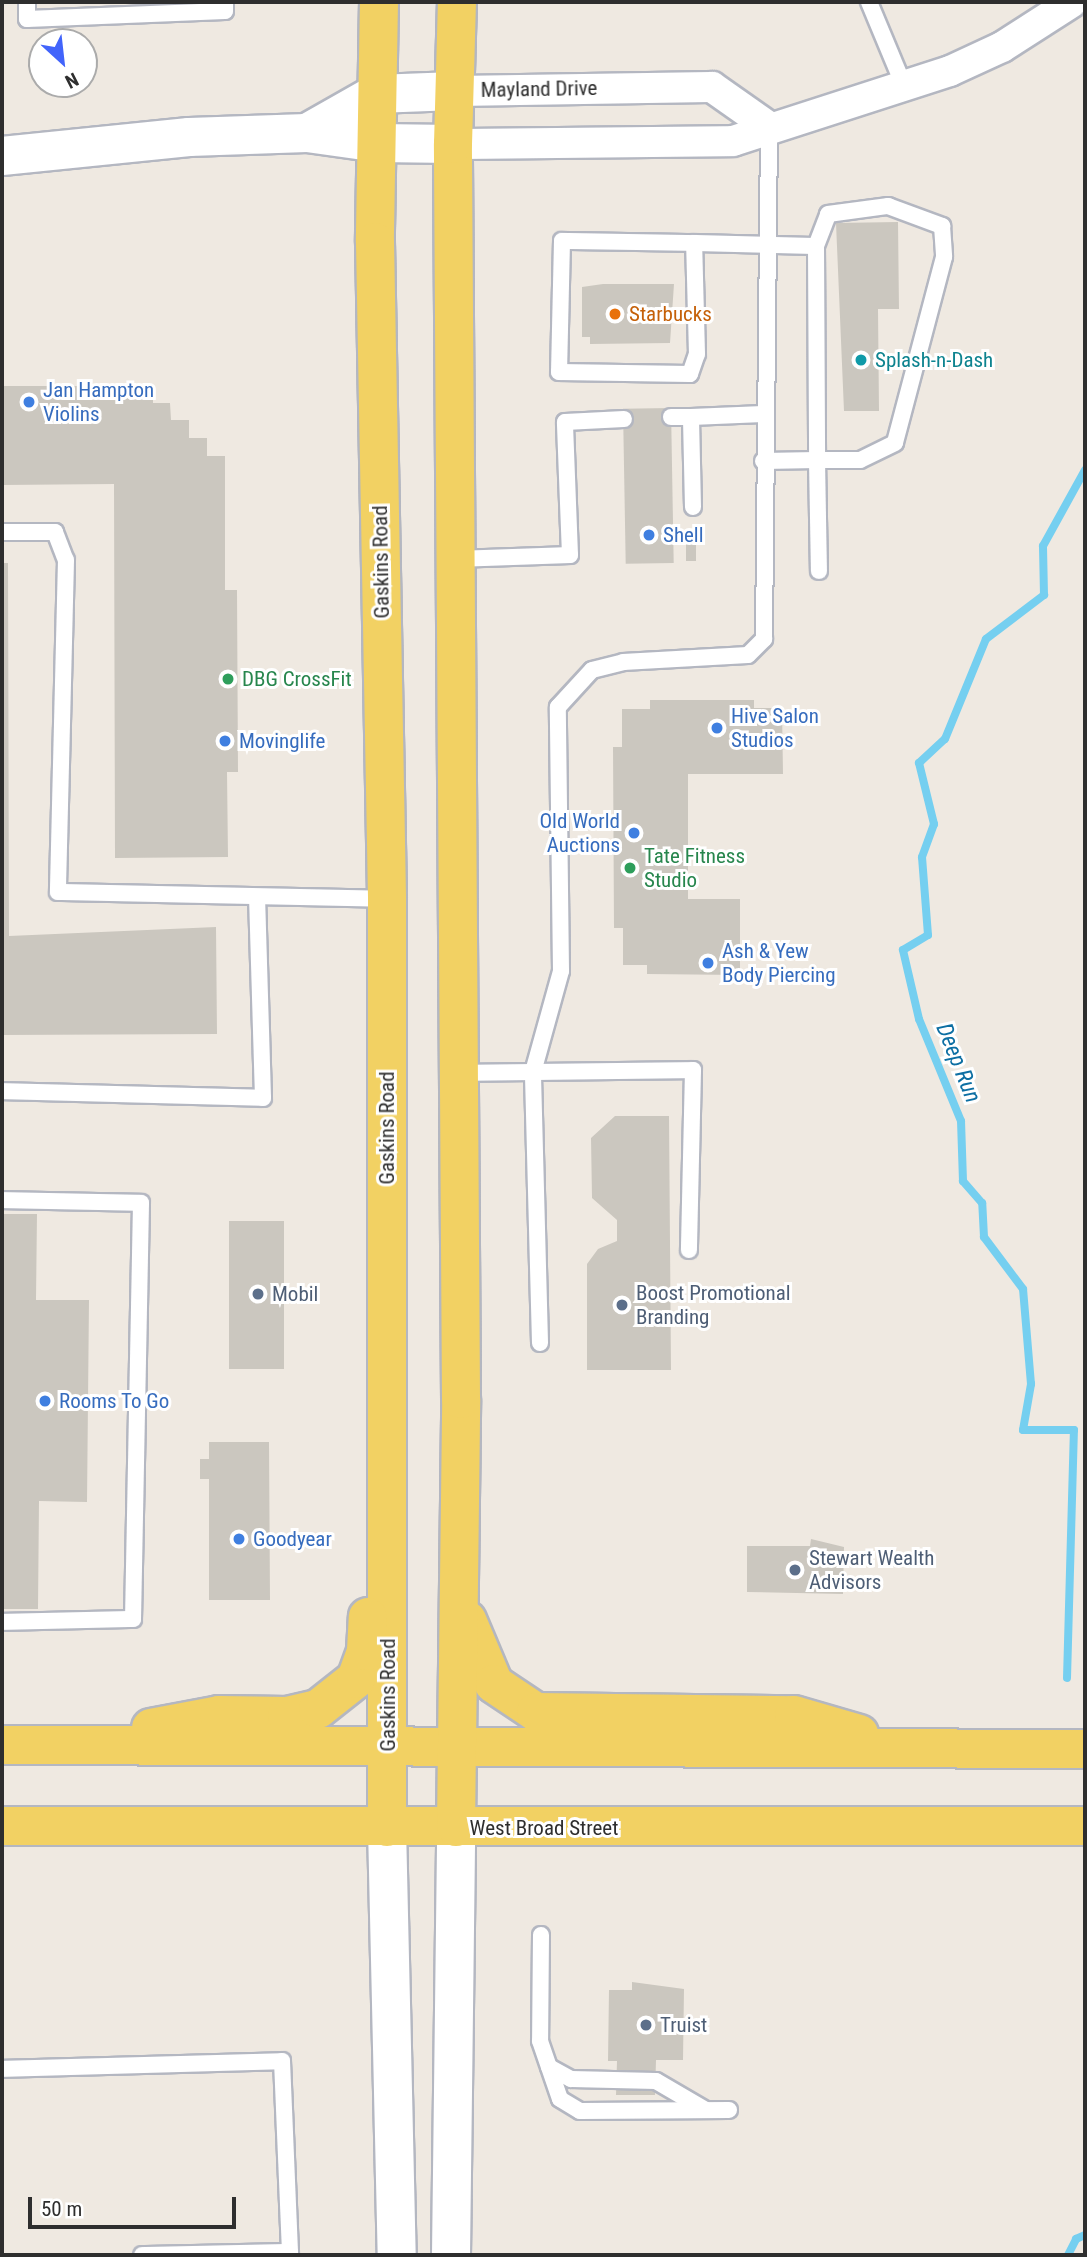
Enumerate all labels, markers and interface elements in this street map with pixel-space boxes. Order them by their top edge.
north arrow [28,28,98,98]
text: N [61,67,82,93]
street label: Mayland Drive [480,75,598,103]
place label: Starbucks [629,301,712,327]
marker: Starbucks [607,306,623,322]
place label: Splash-n-Dash [875,347,993,373]
marker: Splash-n-Dash [853,352,869,368]
place label: Jan Hampton Violins [43,377,154,427]
marker: Jan Hampton Violins [21,394,37,410]
street label: Gaskins Road [367,505,395,619]
place label: Shell [663,522,704,548]
marker: Shell [641,527,657,543]
place label: DBG CrossFit [242,666,352,692]
marker: DBG CrossFit [220,671,236,687]
place label: Hive Salon Studios [731,703,819,753]
marker: Hive Salon Studios [709,720,725,736]
place label: Movinglife [239,728,325,754]
marker: Movinglife [217,733,233,749]
place label: Old World Auctions [539,808,620,858]
marker: Old World Auctions [626,825,642,841]
place label: Tate Fitness Studio [644,843,745,893]
marker: Tate Fitness Studio [622,860,638,876]
place label: Ash & Yew Body Piercing [722,938,836,988]
marker: Ash & Yew Body Piercing [700,955,716,971]
water label: Deep Run [930,1019,986,1107]
street label: Gaskins Road [374,1071,400,1185]
place label: Boost Promotional Branding [636,1280,791,1330]
place label: Mobil [272,1281,318,1307]
marker: Mobil [250,1286,266,1302]
marker: Boost Promotional Branding [614,1297,630,1313]
place label: Rooms To Go [59,1388,170,1414]
marker: Rooms To Go [37,1393,53,1409]
place label: Goodyear [253,1526,332,1552]
marker: Goodyear [231,1531,247,1547]
place label: Stewart Wealth Advisors [809,1545,934,1595]
marker: Stewart Wealth Advisors [787,1562,803,1578]
street label: Gaskins Road [375,1638,401,1752]
street label: West Broad Street [470,1815,618,1841]
place label: Truist [660,2012,707,2038]
marker: Truist [638,2017,654,2033]
scale bar [32,2184,240,2228]
text: 50 m [41,2197,82,2221]

